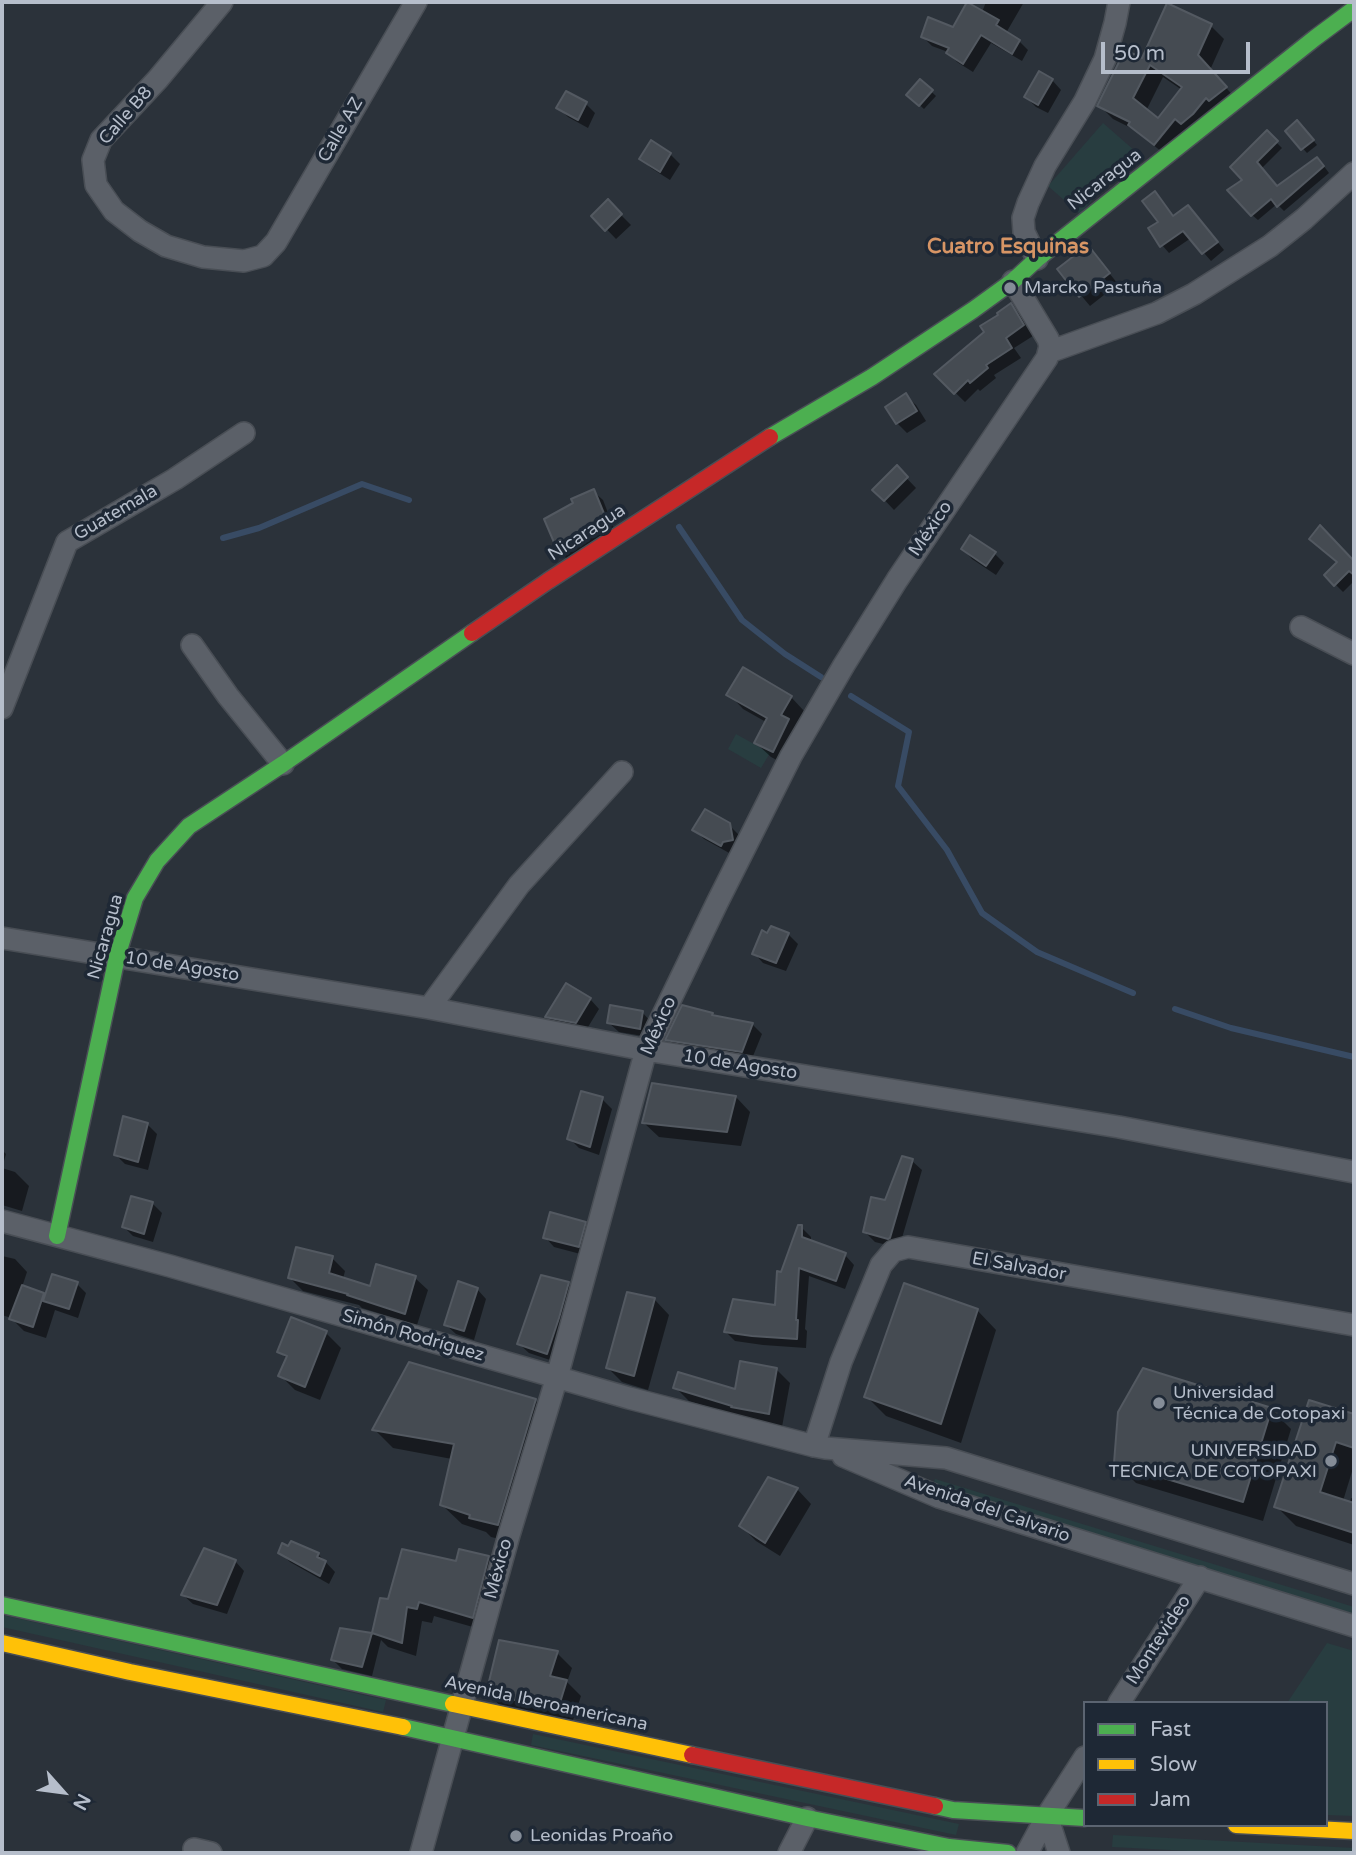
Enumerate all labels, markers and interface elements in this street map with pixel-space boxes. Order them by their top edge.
scale bar [1104,28,1253,72]
text: 50 m [1114,41,1165,66]
street label: Calle B8 [95,82,157,150]
street label: Calle AZ [314,94,368,166]
street label: Nicaragua [1064,144,1146,216]
district label: Cuatro Esquinas [927,234,1089,260]
place label: Marcko Pastuña [1024,277,1162,299]
marker: Marcko Pastuña [1002,280,1018,296]
street label: Guatemala [70,480,162,546]
street label: México [905,497,957,561]
street label: Nicaragua [544,500,630,566]
street label: Nicaragua [84,892,128,982]
street label: 10 de Agosto [123,947,241,987]
street label: México [637,993,681,1059]
street label: 10 de Agosto [681,1045,799,1085]
street label: El Salvador [970,1248,1068,1286]
street label: Simón Rodríguez [340,1305,486,1367]
place label: Universidad Técnica de Cotopaxi [1173,1382,1345,1424]
marker: Universidad Técnica de Cotopaxi [1151,1395,1167,1411]
place label: UNIVERSIDAD TECNICA DE COTOPAXI [1109,1440,1317,1482]
marker: UNIVERSIDAD TECNICA DE COTOPAXI [1323,1453,1339,1469]
street label: Avenida del Calvario [901,1471,1073,1547]
street label: México [481,1536,517,1602]
street label: Montevideo [1122,1591,1196,1689]
street label: Avenida Iberoamericana [442,1672,650,1736]
legend [1083,1701,1328,1827]
text: Fast [1150,1717,1191,1742]
text: Slow [1150,1752,1197,1777]
north arrow [28,1757,98,1827]
text: Jam [1150,1787,1191,1812]
text: N [68,1790,95,1814]
place label: Leonidas Proaño [530,1825,673,1847]
marker: Leonidas Proaño [508,1828,524,1844]

